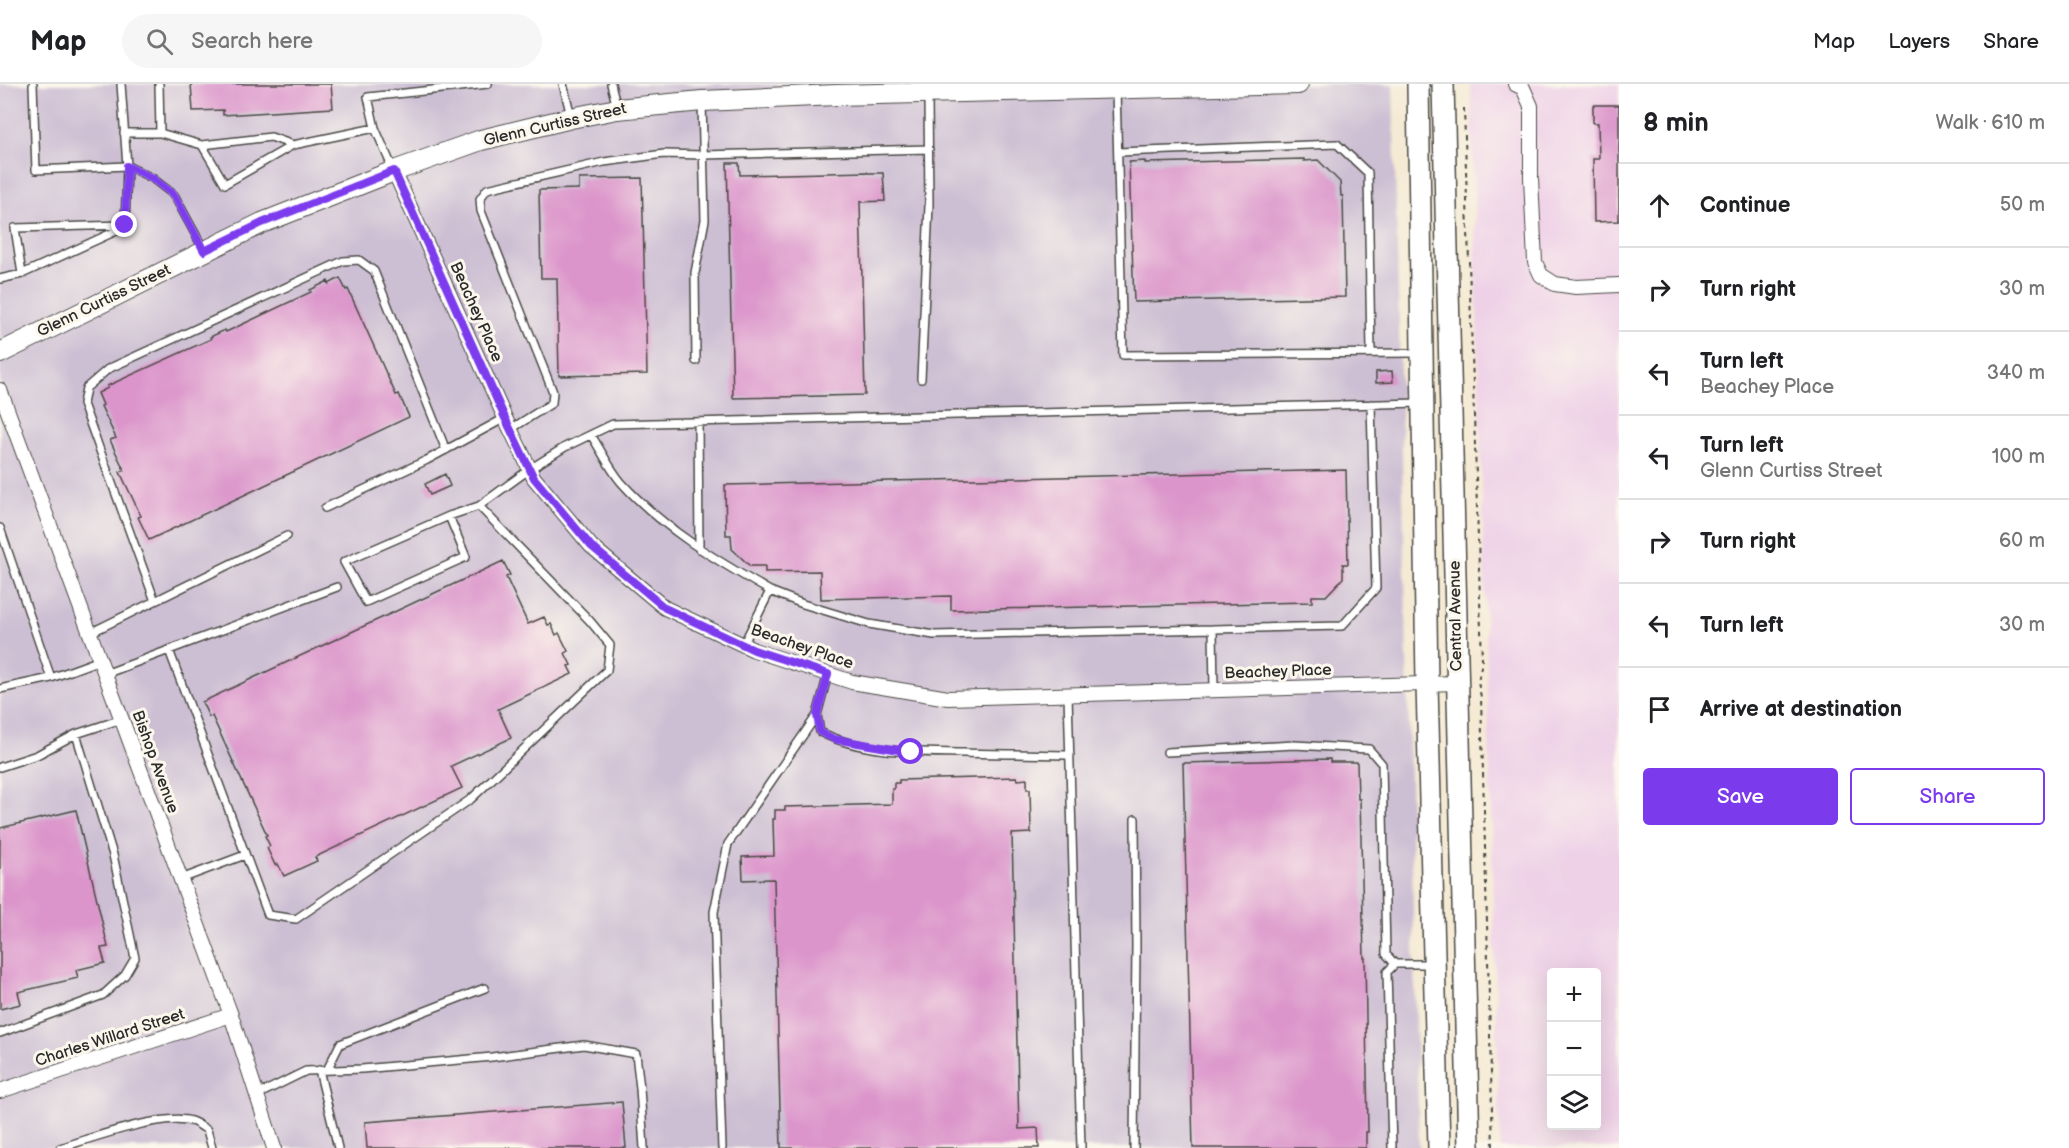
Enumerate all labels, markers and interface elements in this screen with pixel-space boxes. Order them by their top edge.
search box [122,14,542,68]
text: Map [30,25,86,58]
icon: search [143,25,176,58]
text: Search here [191,28,313,55]
text: Map [1813,29,1855,54]
text: Layers [1888,29,1950,54]
text: Share [1983,29,2039,54]
street label: Glenn Curtiss Street [482,99,628,151]
text: 8 min [1643,108,1709,139]
text: Walk · 610 m [1936,111,2045,135]
icon: ahead [1643,189,1676,222]
text: Continue [1700,192,1790,219]
text: 50 m [2000,193,2045,217]
route end [111,211,137,237]
street label: Beachey Place [446,259,507,365]
street label: Glenn Curtiss Street [34,260,174,342]
icon: right [1643,273,1676,306]
text: Turn right [1700,276,1796,303]
text: 30 m [1999,277,2045,301]
text: Turn left [1700,348,1784,375]
icon: left [1643,357,1676,390]
text: 340 m [1987,361,2045,385]
text: Beachey Place [1700,375,1834,399]
text: Turn left [1700,432,1784,459]
icon: left [1643,441,1676,474]
text: 100 m [1992,445,2045,469]
text: Glenn Curtiss Street [1700,459,1882,483]
icon: right [1643,525,1676,558]
text: Turn right [1700,528,1796,555]
text: 60 m [1999,529,2045,553]
street label: Central Avenue [1446,560,1466,672]
icon: left [1643,609,1676,642]
text: Turn left [1700,612,1784,639]
text: 30 m [1999,613,2045,637]
street label: Beachey Place [748,621,856,674]
street label: Beachey Place [1224,661,1332,683]
icon: arrive [1643,693,1676,726]
text: Arrive at destination [1700,696,1902,723]
street label: Bishop Avenue [128,708,183,816]
route start [897,738,923,764]
button: Save [1643,768,1838,825]
button: Share [1850,768,2045,825]
map controls [1547,968,1601,1130]
button: + [1547,968,1601,1022]
street label: Charles Willard Street [33,1005,187,1071]
button: − [1547,1022,1601,1076]
button: layers [1547,1076,1601,1130]

